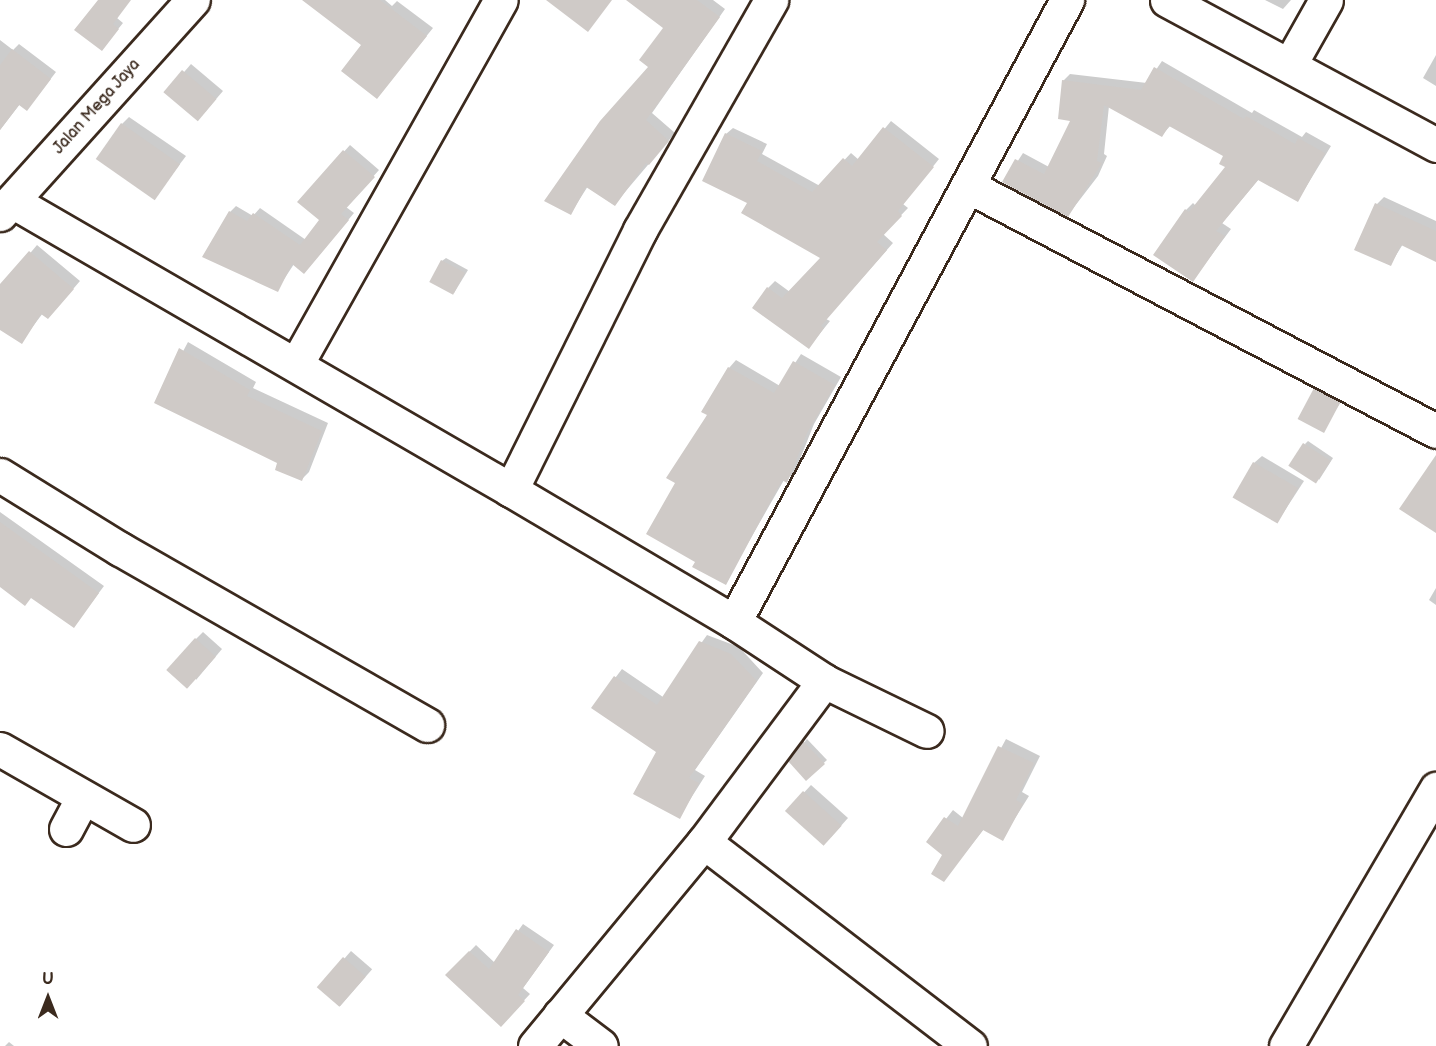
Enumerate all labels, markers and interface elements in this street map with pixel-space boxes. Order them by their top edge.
street label: Jalan Mega Jaya [49,55,145,159]
north arrow [18,968,78,1028]
text: U [42,970,54,989]

